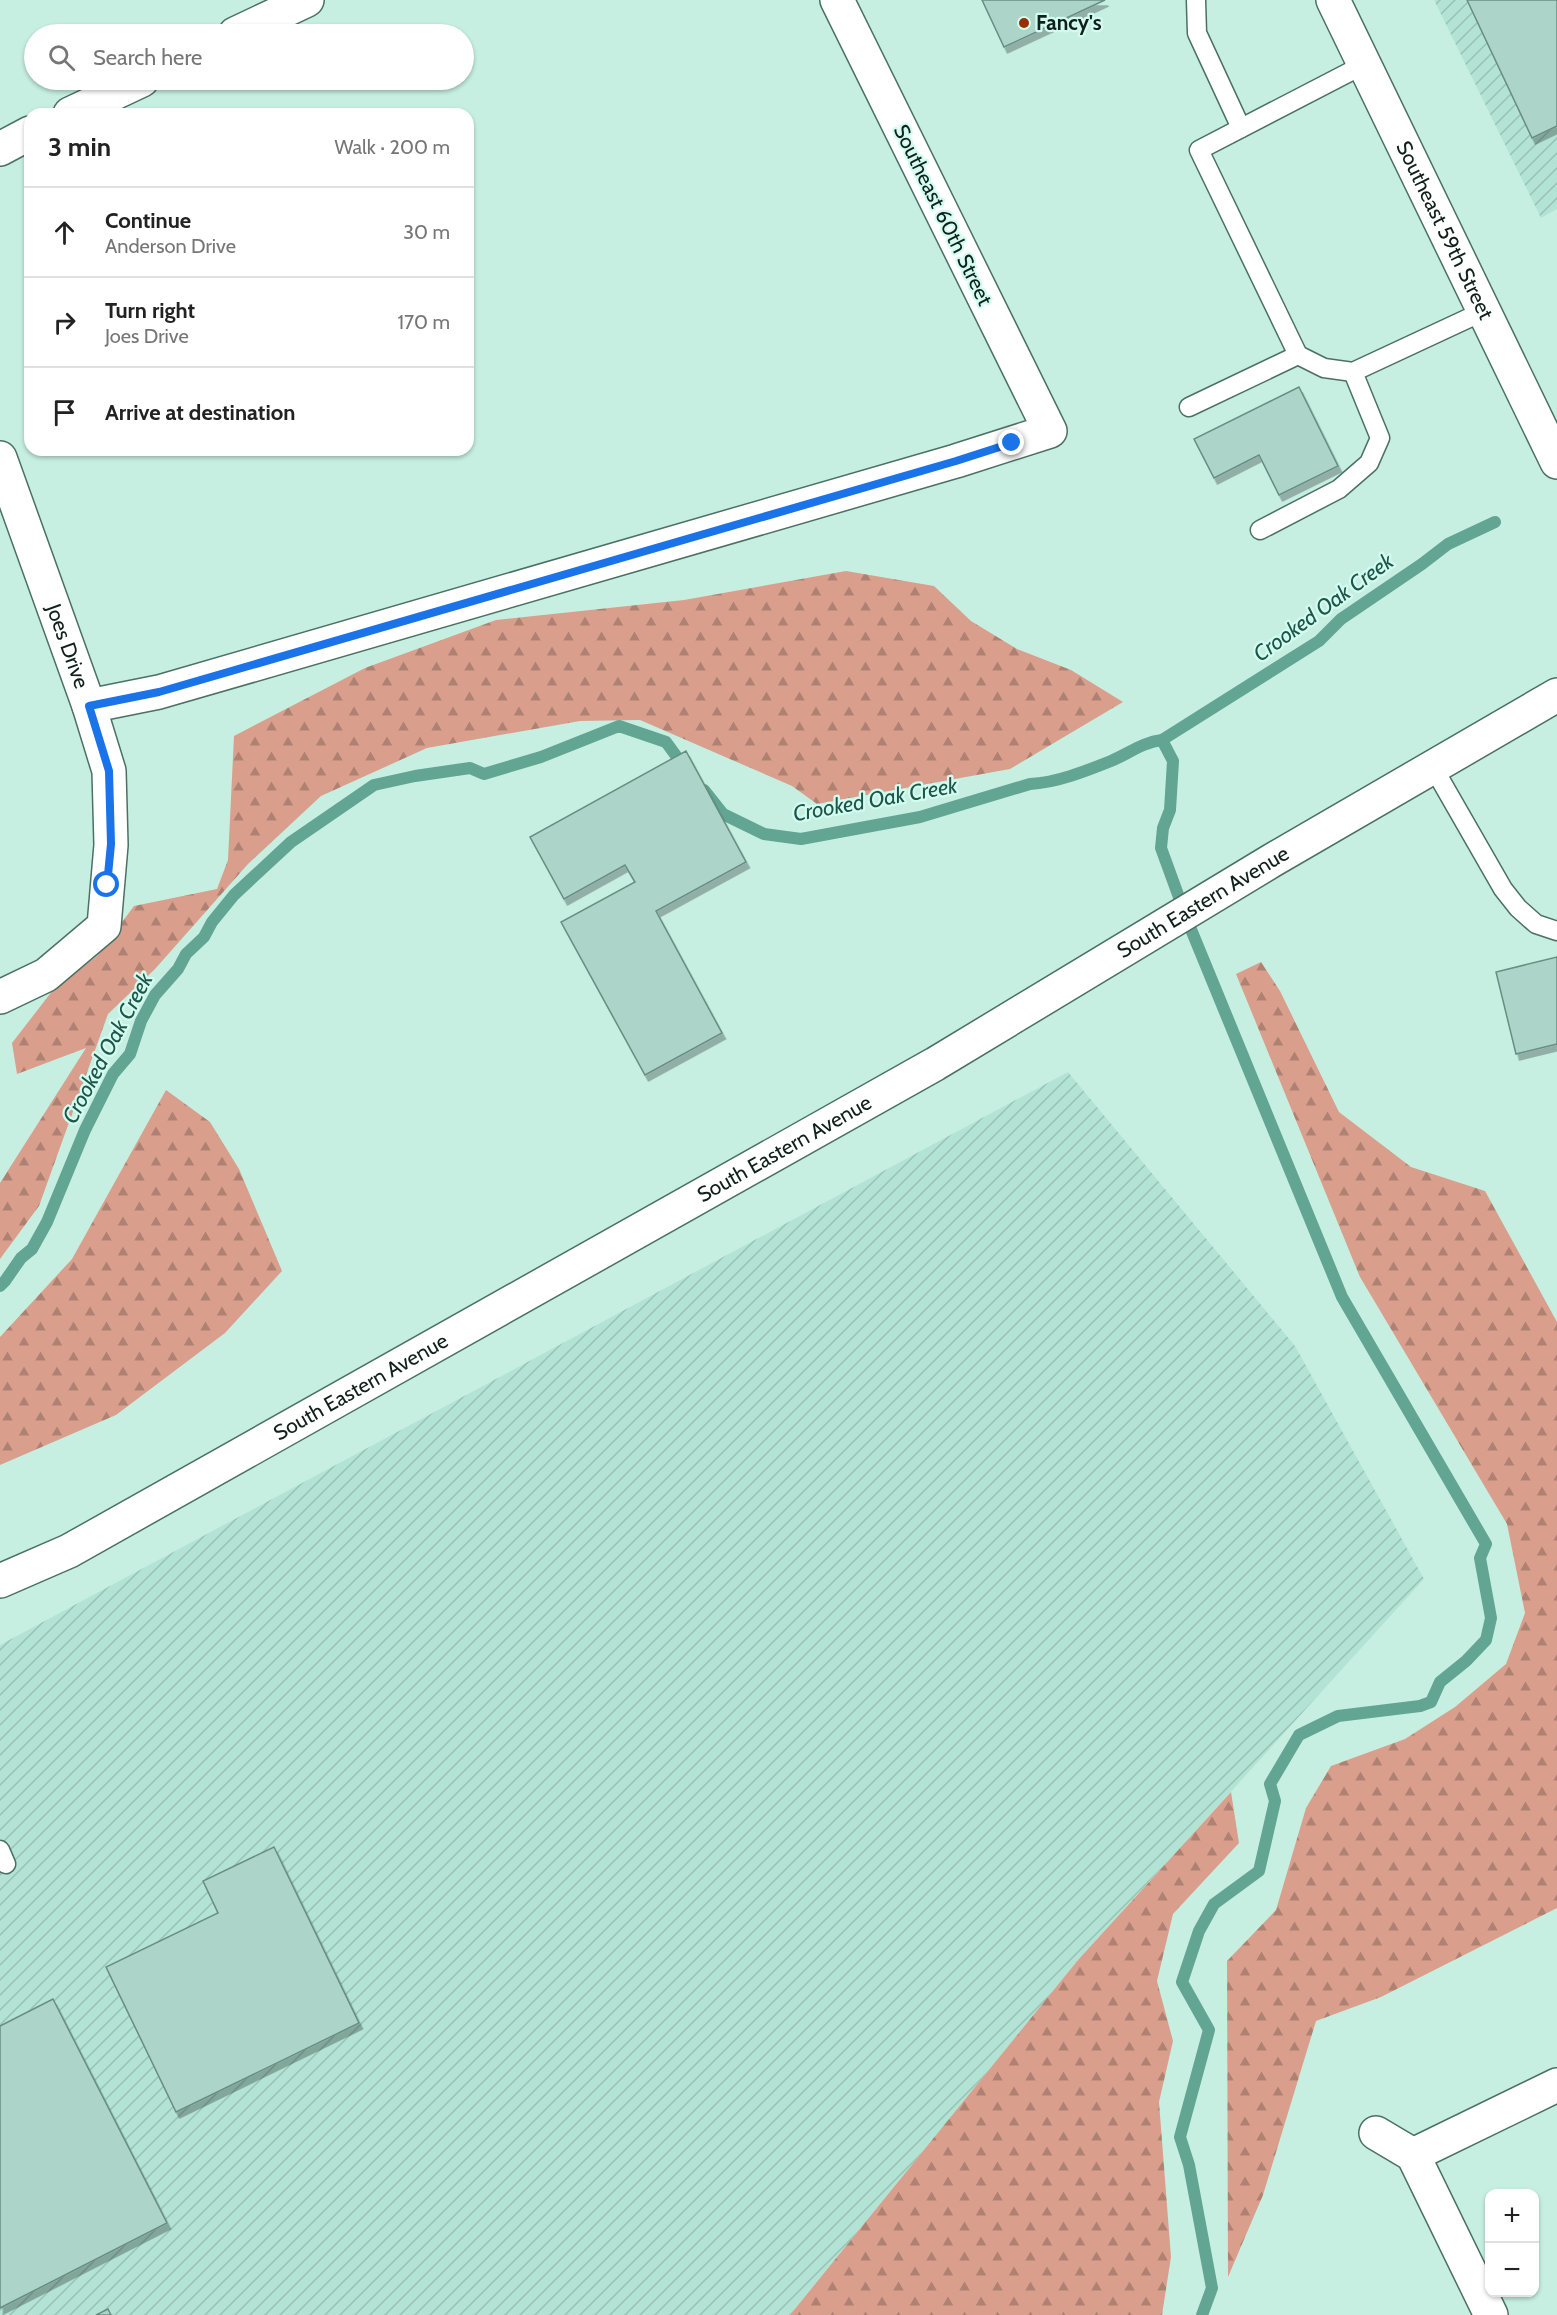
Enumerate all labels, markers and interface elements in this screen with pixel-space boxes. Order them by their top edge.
place label: Fancy's [1036,10,1102,35]
marker: Fancy's [1017,16,1031,30]
search box [24,24,474,90]
icon: search [45,41,78,74]
text: Search here [93,44,202,71]
street label: Southeast 60th Street [889,120,998,309]
text: 3 min [48,131,111,163]
text: Walk · 200 m [334,135,450,159]
street label: Southeast 59th Street [1391,137,1499,323]
text: Continue [105,207,191,234]
icon: ahead [48,216,81,249]
text: 30 m [403,220,450,244]
text: Anderson Drive [105,234,236,258]
text: Turn right [105,297,195,324]
icon: right [48,306,81,339]
text: 170 m [398,310,450,334]
text: Joes Drive [105,324,189,348]
icon: arrive [48,396,81,429]
text: Arrive at destination [105,399,295,426]
route end [998,429,1024,455]
water label: Crooked Oak Creek [1248,547,1399,667]
street label: Joes Drive [41,600,95,692]
water label: Crooked Oak Creek [791,772,960,827]
street label: South Eastern Avenue [1112,840,1293,963]
route start [93,871,119,897]
water label: Crooked Oak Creek [56,968,159,1128]
street label: South Eastern Avenue [693,1089,876,1207]
street label: South Eastern Avenue [269,1327,452,1445]
map controls [1485,2189,1539,2297]
button: + [1485,2189,1539,2243]
button: − [1485,2243,1539,2297]

